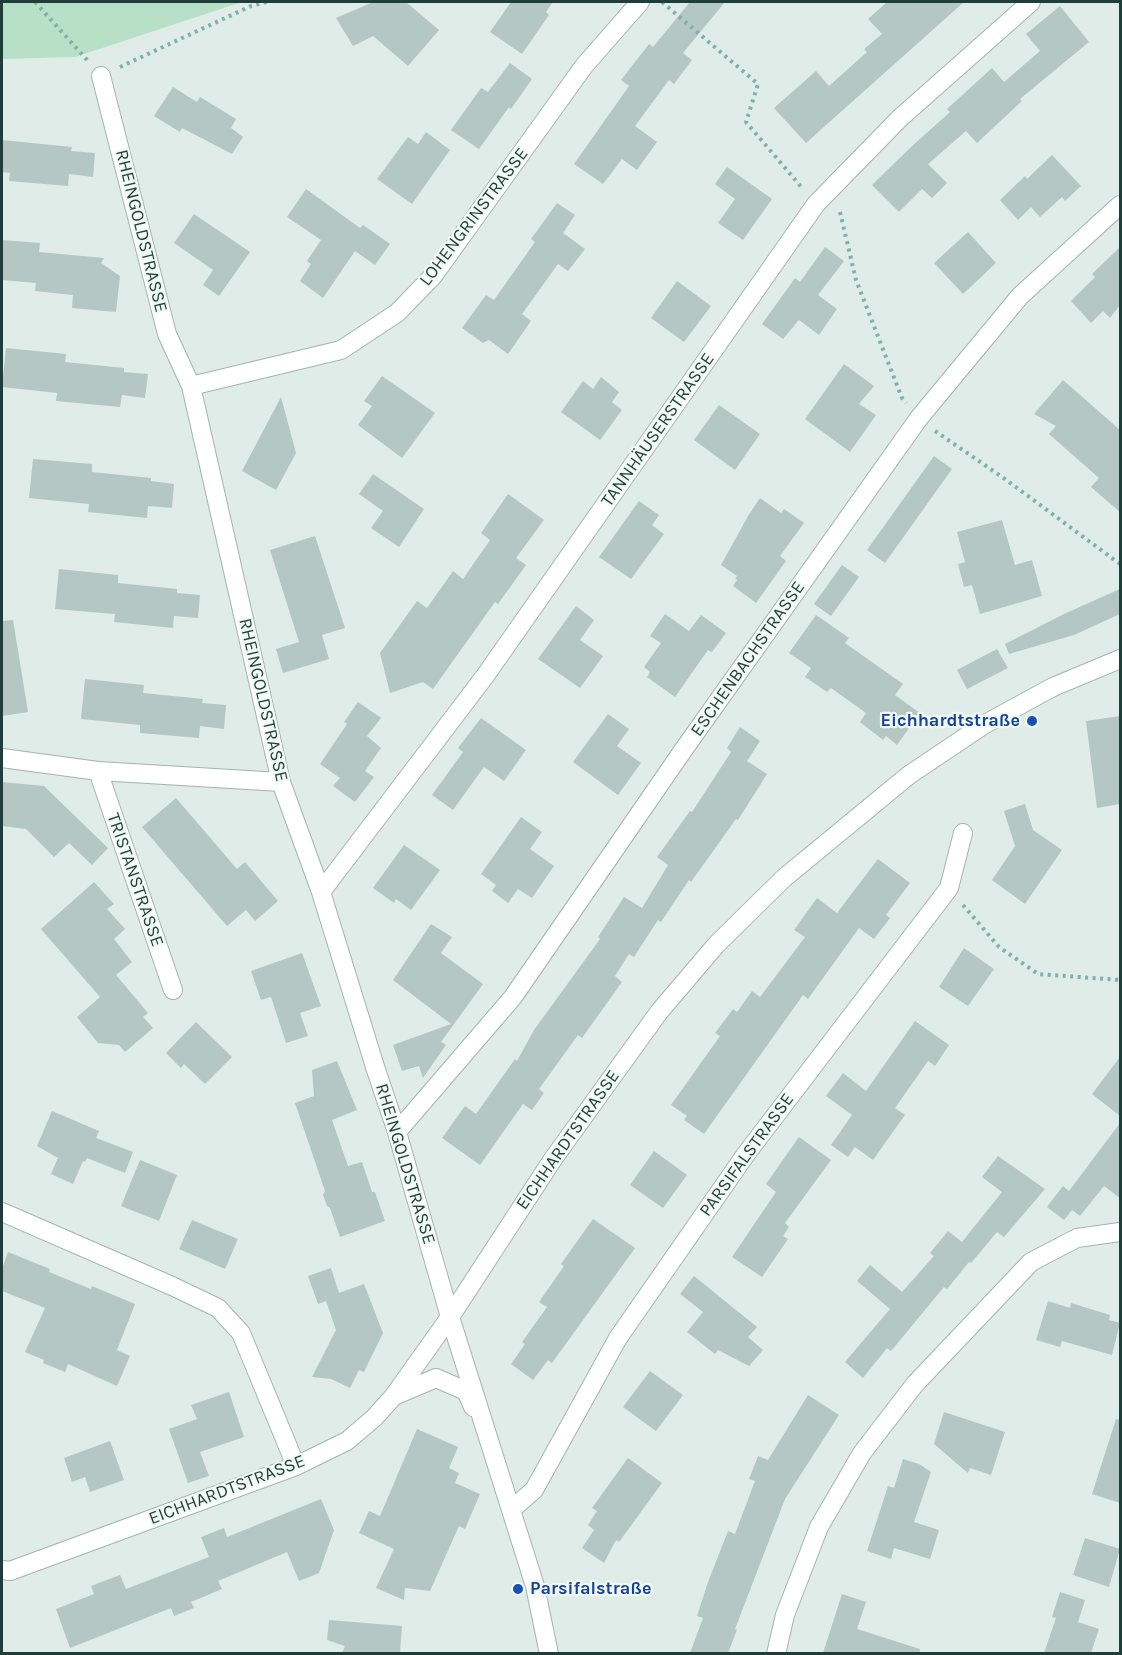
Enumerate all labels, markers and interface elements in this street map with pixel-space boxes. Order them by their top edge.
street label: LOHENGRINSTRASSE [415,144,533,290]
street label: RHEINGOLDSTRASSE [110,147,172,315]
street label: TANNHÄUSERSTRASSE [597,349,719,511]
street label: ESCHENBACHSTRASSE [686,577,810,741]
street label: RHEINGOLDSTRASSE [234,616,292,784]
place label: Eichhardtstraße [880,710,1020,732]
marker: Eichhardtstraße [1025,714,1039,728]
street label: TRISTANSTRASSE [102,810,168,950]
street label: EICHHARDTSTRASSE [512,1066,624,1214]
street label: RHEINGOLDSTRASSE [370,1081,440,1247]
street label: PARSIFALSTRASSE [695,1089,799,1221]
street label: EICHHARDTSTRASSE [146,1450,308,1530]
place label: Parsifalstraße [530,1578,651,1600]
marker: Parsifalstraße [511,1582,525,1596]

